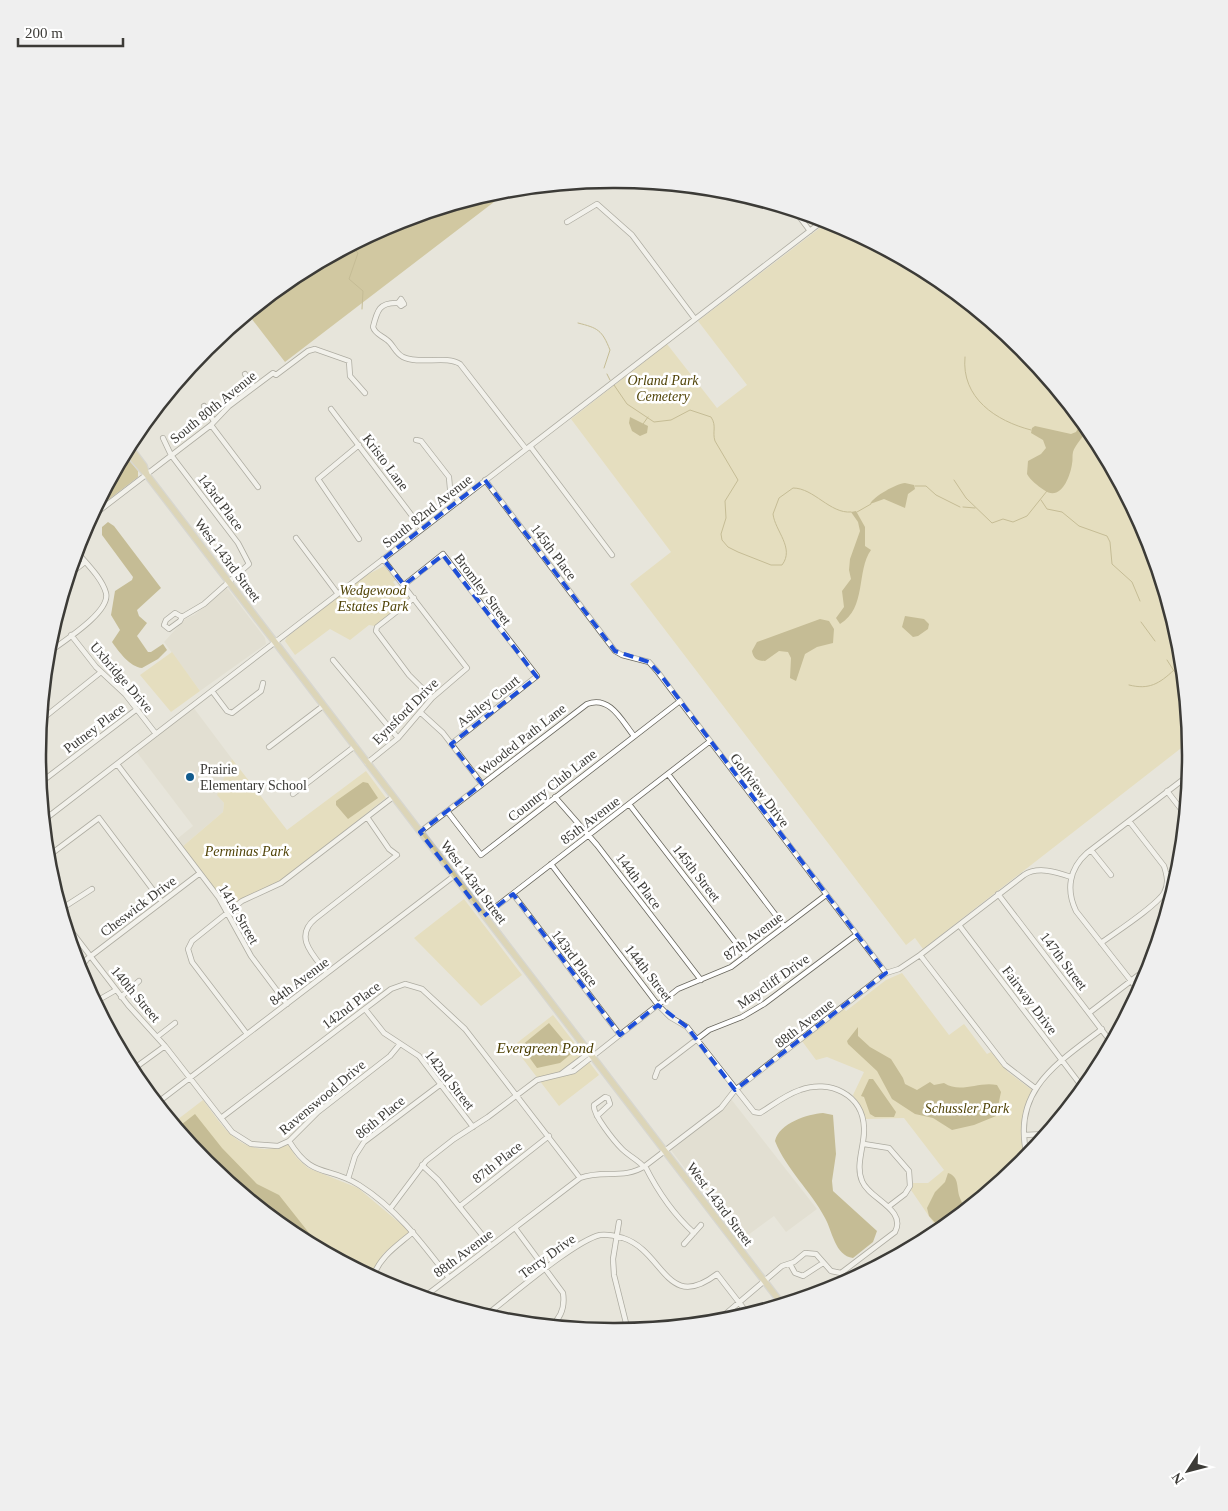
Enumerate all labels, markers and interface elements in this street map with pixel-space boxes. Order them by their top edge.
scale bar [18,15,122,47]
text: 200 m [25,25,63,41]
street label: South 80th Avenue [167,368,259,447]
park label: Orland Park Cemetery [627,373,699,404]
street label: Kristo Lane [360,431,412,493]
street label: 143rd Place [195,471,247,533]
street label: South 82nd Avenue [380,472,475,551]
street label: West 143rd Street [192,516,264,605]
street label: 145th Place [528,522,579,583]
street label: Bromley Street [451,551,514,628]
park label: Wedgewood Estates Park [336,583,409,614]
street label: Uxbridge Drive [87,639,156,716]
street label: Ashley Court [454,672,523,730]
street label: Eynsford Drive [369,675,441,747]
street label: Putney Place [61,701,128,756]
street label: Wooded Path Lane [476,701,569,778]
street label: Country Club Lane [505,746,600,825]
street label: Golfview Drive [727,751,792,830]
place label: Prairie Elementary School [200,762,307,793]
marker: Prairie Elementary School [184,771,196,783]
street label: 85th Avenue [558,793,623,847]
street label: West 143rd Street [438,838,510,927]
street label: 145th Street [670,842,724,905]
park label: Perminas Park [204,844,290,859]
street label: 144th Place [613,851,664,912]
street label: Cheswick Drive [98,873,179,940]
street label: 141st Street [215,882,262,947]
street label: 87th Avenue [721,909,786,963]
street label: 143rd Place [549,927,601,989]
street label: 147th Street [1037,930,1090,993]
street label: 144th Street [622,942,676,1005]
street label: Maycliff Drive [735,951,812,1012]
street label: 84th Avenue [267,954,332,1008]
street label: 140th Street [108,963,163,1025]
street label: Fairway Drive [999,963,1060,1037]
street label: 142nd Place [319,979,383,1032]
street label: 88th Avenue [772,996,837,1051]
water label: Evergreen Pond [496,1040,594,1056]
street label: 142nd Street [422,1048,477,1113]
street label: Ravenswood Drive [276,1057,368,1138]
street label: 86th Place [353,1093,408,1142]
park label: Schussler Park [925,1101,1010,1116]
street label: 87th Place [470,1138,525,1186]
street label: West 143rd Street [684,1160,756,1249]
street label: 88th Avenue [431,1226,496,1280]
street label: Terry Drive [516,1231,578,1282]
north arrow [1163,1446,1213,1496]
text: N [1169,1470,1187,1487]

